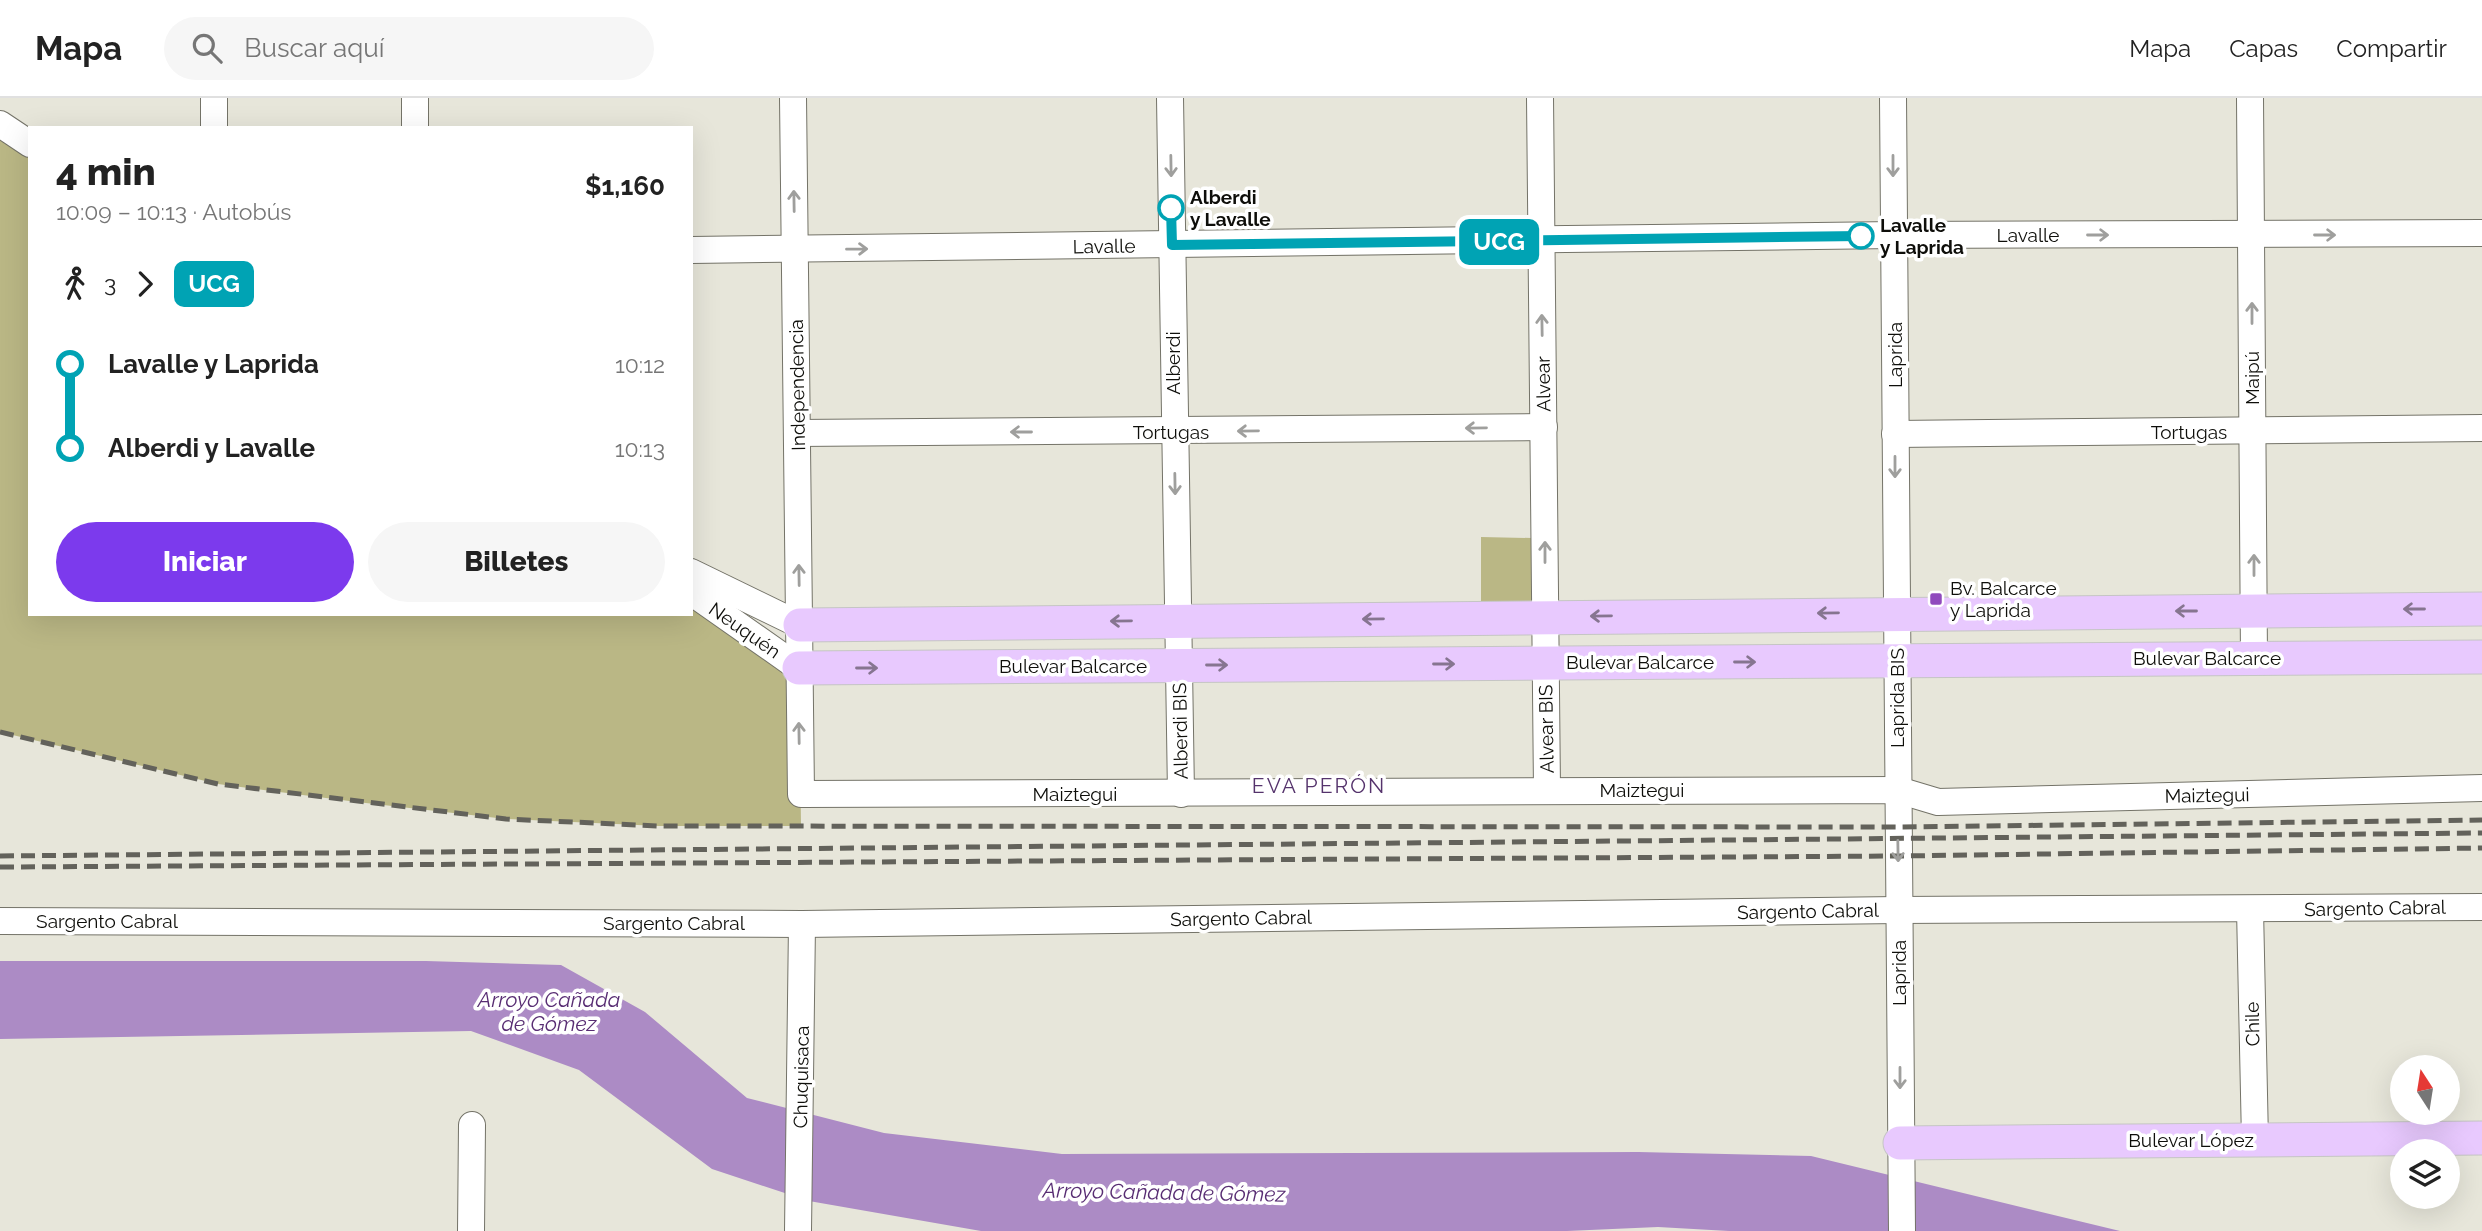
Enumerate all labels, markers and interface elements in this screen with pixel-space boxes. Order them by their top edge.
search box [164,17,654,80]
text: Mapa [35,29,122,68]
icon: search [188,29,226,67]
text: Buscar aquí [244,33,384,63]
text: Mapa [2129,34,2191,63]
text: Capas [2229,34,2298,63]
text: Compartir [2336,34,2447,63]
text: 4 min [56,149,156,194]
one-way arrow [1164,154,1178,177]
one-way arrow [1887,154,1900,177]
text: $1,160 [585,171,665,201]
place label: Alberdi y Lavalle [1190,186,1271,230]
one-way arrow [787,190,801,213]
marker: Alberdi y Lavalle [1158,195,1184,221]
text: 10:09 – 10:13 · Autobús [56,198,291,225]
place label: Lavalle y Laprida [1880,214,1964,258]
line badge: UCG [1459,219,1539,265]
marker: Lavalle y Laprida [1848,223,1874,249]
street label: Lavalle [1997,224,2059,246]
text: UCG [1473,227,1525,256]
one-way arrow [2086,228,2109,242]
one-way arrow [2313,228,2336,241]
street label: Lavalle [1072,234,1136,258]
one-way arrow [846,242,869,256]
icon: walk [56,265,94,303]
icon: forward [126,265,164,303]
text: UCG [188,269,240,298]
text: 3 [104,270,116,297]
one-way arrow [2245,302,2259,325]
one-way arrow [1536,313,1549,336]
street label: Independencia [785,319,809,451]
street label: Laprida [1884,322,1906,388]
street label: Alberdi [1162,331,1184,395]
text: Lavalle y Laprida [108,349,319,379]
text: 10:12 [615,351,665,378]
street label: Maipú [2241,351,2263,405]
street label: Alvear [1532,356,1554,412]
street label: Tortugas [1133,421,1209,443]
one-way arrow [1464,421,1487,435]
street label: Tortugas [2151,421,2227,443]
one-way arrow [1237,424,1260,438]
one-way arrow [1009,425,1032,439]
text: Alberdi y Lavalle [108,433,315,463]
text: 10:13 [615,435,665,462]
one-way arrow [1888,455,1902,478]
one-way arrow [1168,473,1181,496]
button: Iniciar [56,522,354,602]
button: Billetes [368,522,665,602]
one-way arrow [1538,541,1552,564]
one-way arrow [2247,554,2261,577]
one-way arrow [792,564,806,587]
place label: Bv. Balcarce y Laprida [1950,577,2057,621]
marker: Bv. Balcarce y Laprida [1928,591,1944,607]
street label: Neuquén [705,597,785,663]
one-way arrow [2403,602,2426,616]
one-way arrow [2175,604,2198,618]
one-way arrow [1817,607,1840,620]
one-way arrow [1589,609,1612,623]
one-way arrow [1362,612,1385,625]
one-way arrow [1110,615,1133,628]
street label: Bulevar Balcarce [2133,647,2281,669]
street label: Laprida BIS [1886,648,1908,748]
street label: Bulevar Balcarce [1566,651,1714,673]
street label: Bulevar Balcarce [999,655,1147,677]
one-way arrow [1733,655,1756,669]
one-way arrow [1432,657,1455,671]
one-way arrow [1205,658,1228,672]
one-way arrow [855,661,878,675]
street label: Alberdi BIS [1168,682,1192,780]
street label: Alvear BIS [1534,684,1558,774]
one-way arrow [793,722,806,745]
district label: EVA PERÓN [1252,773,1386,798]
street label: Maiztegui [1600,779,1684,801]
street label: Maiztegui [1033,783,1117,805]
street label: Maiztegui [2164,783,2250,807]
one-way arrow [1891,839,1904,862]
street label: Sargento Cabral [2304,896,2447,920]
street label: Sargento Cabral [1737,899,1880,923]
street label: Sargento Cabral [1170,906,1313,930]
street label: Sargento Cabral [36,910,179,932]
street label: Sargento Cabral [603,912,746,934]
street label: Laprida [1888,940,1910,1006]
water label: Arroyo Cañada de Gómez [477,987,620,1036]
street label: Chile [2241,1002,2263,1046]
street label: Chuquisaca [789,1025,813,1129]
north arrow [2390,1055,2460,1125]
map controls [2390,1055,2460,1209]
one-way arrow [1893,1067,1906,1090]
street label: Bulevar López [2128,1129,2254,1151]
button: layers [2390,1139,2460,1209]
water label: Arroyo Cañada de Gómez [1041,1177,1287,1207]

